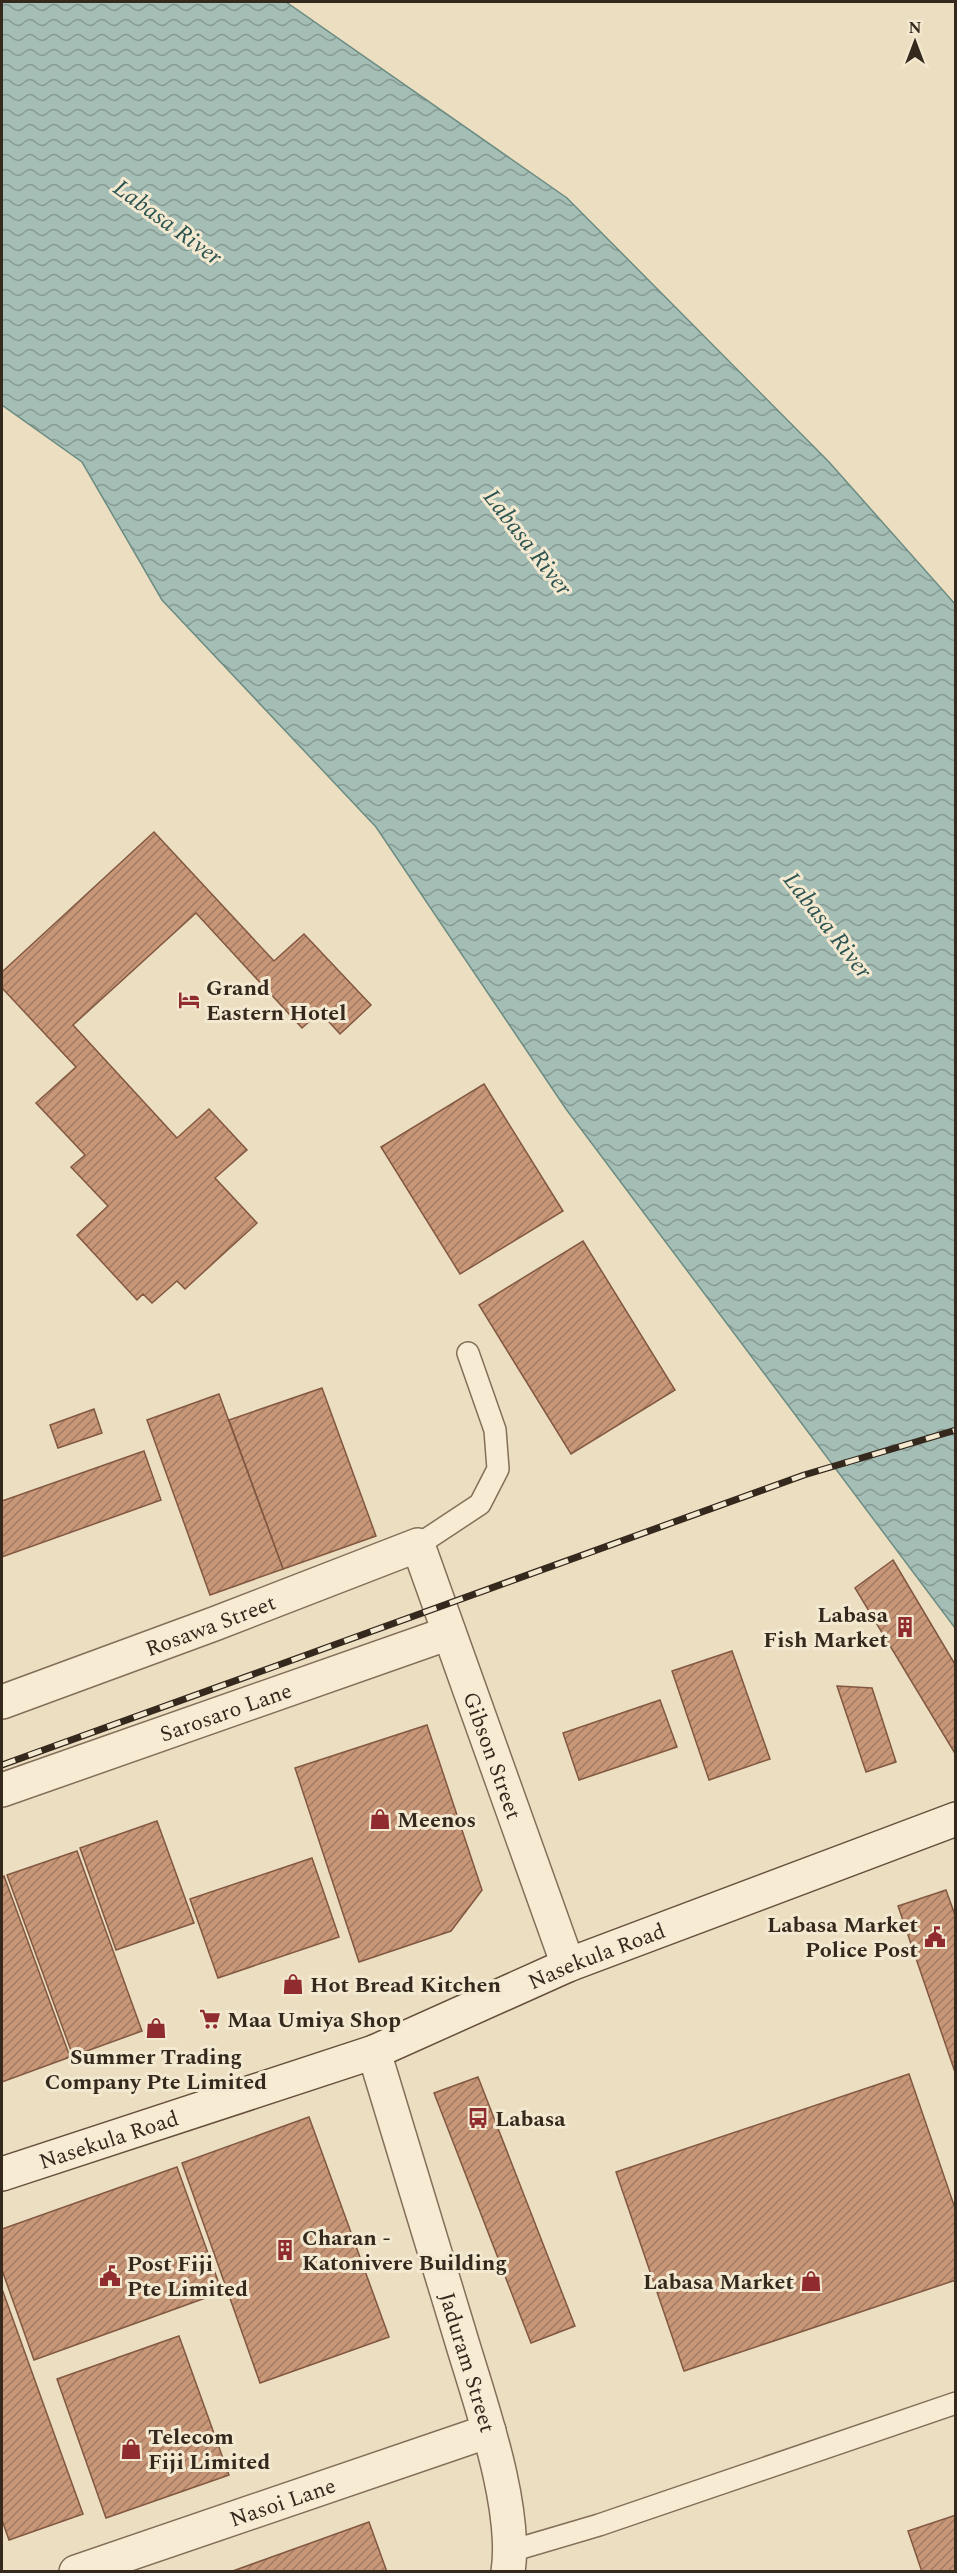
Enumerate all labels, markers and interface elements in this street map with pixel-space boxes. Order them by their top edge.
north arrow [885,12,945,72]
text: N [908,16,922,40]
water label: Labasa River [105,171,230,275]
water label: Labasa River [474,481,581,604]
water label: Labasa River [774,864,881,987]
place label: Grand Eastern Hotel [206,972,346,1030]
hotel icon: Grand Eastern Hotel [177,988,201,1012]
street label: Rosawa Street [141,1587,281,1666]
place label: Labasa Fish Market [763,1599,889,1657]
building icon: Labasa Fish Market [893,1615,917,1639]
street label: Sarosaro Lane [155,1674,297,1751]
street label: Gibson Street [454,1687,530,1824]
place label: Meenos [397,1804,476,1837]
shop icon: Meenos [368,1807,392,1831]
place label: Labasa Market Police Post [767,1909,918,1967]
street label: Nasekula Road [523,1915,670,1999]
public building icon: Labasa Market Police Post [923,1925,947,1949]
place label: Hot Bread Kitchen [310,1969,501,2002]
shop icon: Hot Bread Kitchen [281,1972,305,1996]
place label: Maa Umiya Shop [227,2004,401,2037]
supermarket icon: Maa Umiya Shop [198,2007,222,2031]
shop icon: Summer Trading Company Pte Limited [144,2016,168,2040]
place label: Summer Trading Company Pte Limited [45,2041,267,2099]
street label: Nasekula Road [35,2102,183,2179]
place label: Labasa [495,2103,566,2136]
bus stop icon: Labasa [466,2106,490,2130]
place label: Charan - Katonivere Building [302,2222,507,2280]
building icon: Charan - Katonivere Building [273,2238,297,2262]
place label: Post Fiji Pte Limited [127,2248,248,2306]
public building icon: Post Fiji Pte Limited [98,2264,122,2288]
place label: Labasa Market [643,2266,794,2299]
shop icon: Labasa Market [799,2269,823,2293]
street label: Jaduram Street [430,2288,504,2437]
place label: Telecom Fiji Limited [148,2421,270,2479]
shop icon: Telecom Fiji Limited [119,2437,143,2461]
street label: Nasoi Lane [225,2470,340,2536]

